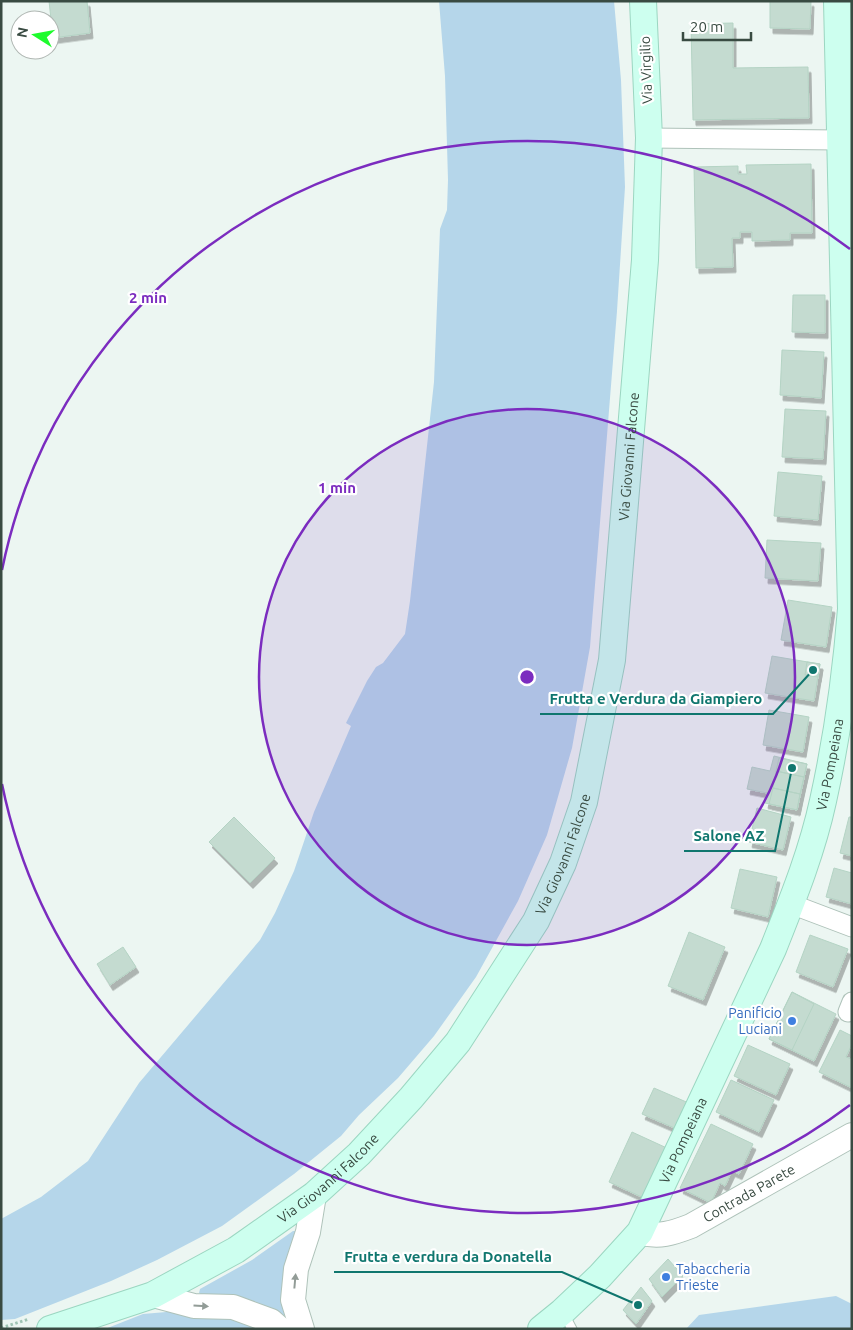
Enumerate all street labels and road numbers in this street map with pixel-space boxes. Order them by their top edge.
street label: Via Virgilio [637,36,655,104]
street label: Via Giovanni Falcone [616,392,642,521]
street label: Via Pompeiana [813,717,846,812]
street label: Via Giovanni Falcone [532,792,593,917]
street label: Via Pompeiana [656,1095,710,1186]
street label: Via Giovanni Falcone [274,1130,382,1226]
street label: Contrada Parete [700,1161,798,1226]

